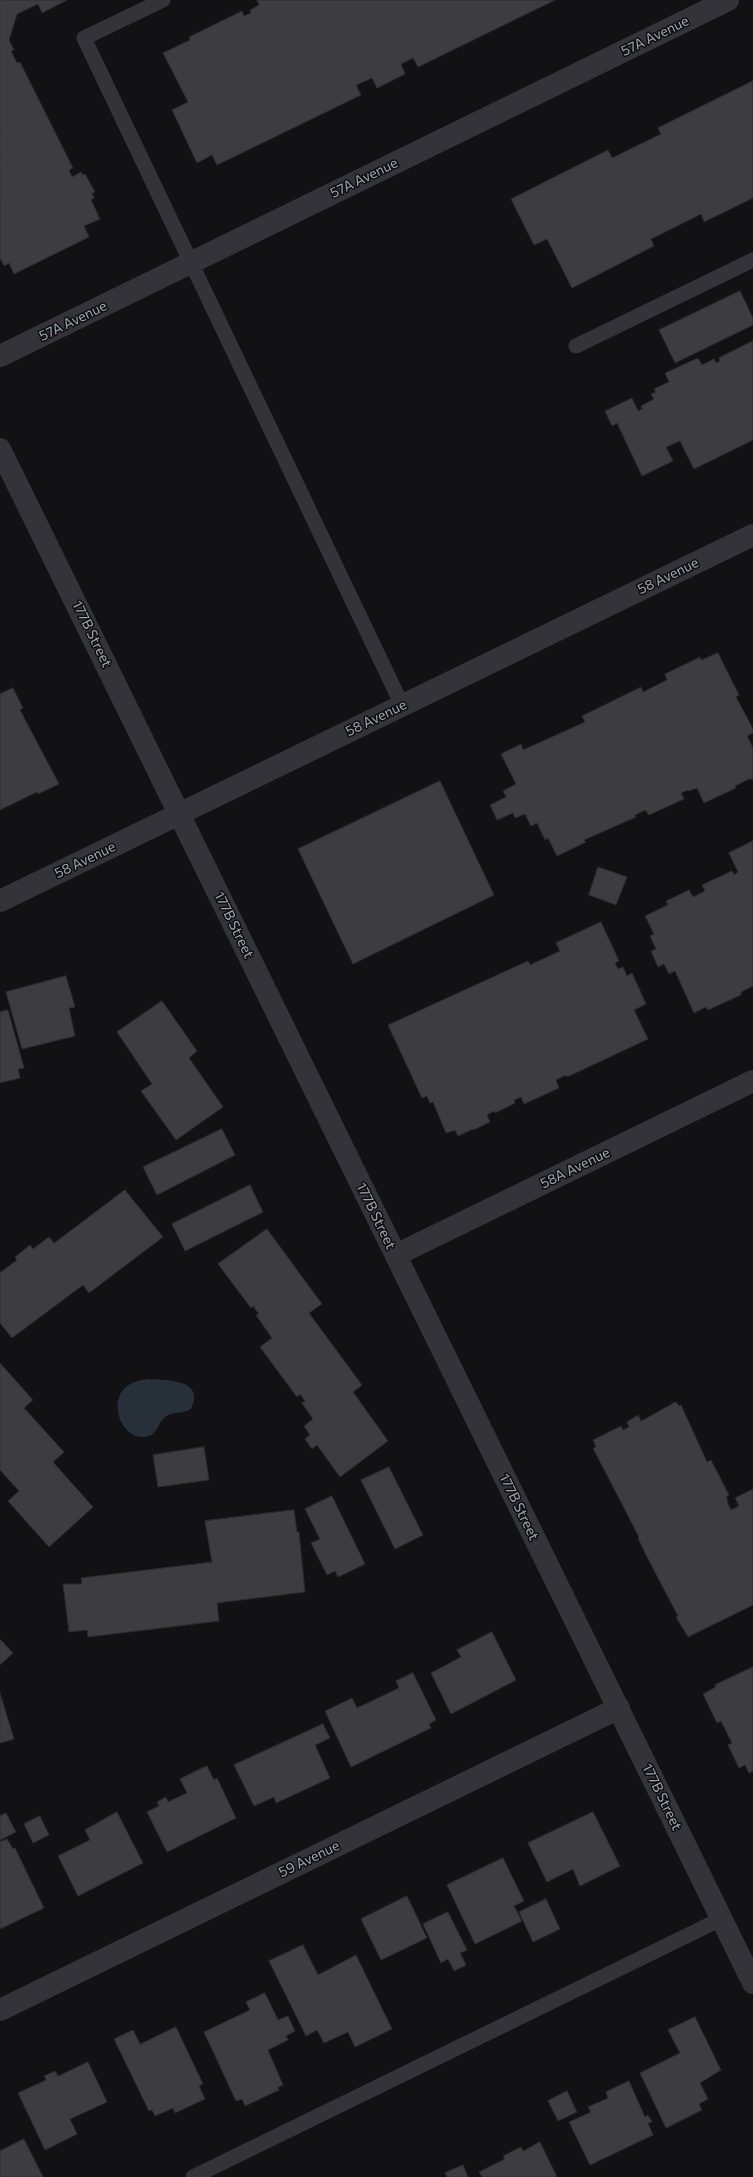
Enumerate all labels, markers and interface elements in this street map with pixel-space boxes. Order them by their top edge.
street label: 57A Avenue [618,12,692,60]
street label: 57A Avenue [327,154,401,202]
street label: 57A Avenue [36,297,110,345]
street label: 58 Avenue [635,554,701,598]
street label: 177B Street [69,598,115,670]
street label: 58 Avenue [343,696,409,740]
street label: 58 Avenue [52,838,118,882]
street label: 177B Street [211,889,257,961]
street label: 58A Avenue [538,1144,612,1192]
street label: 177B Street [353,1180,399,1252]
street label: 177B Street [496,1471,542,1543]
street label: 177B Street [639,1761,685,1833]
street label: 59 Avenue [276,1837,342,1881]

